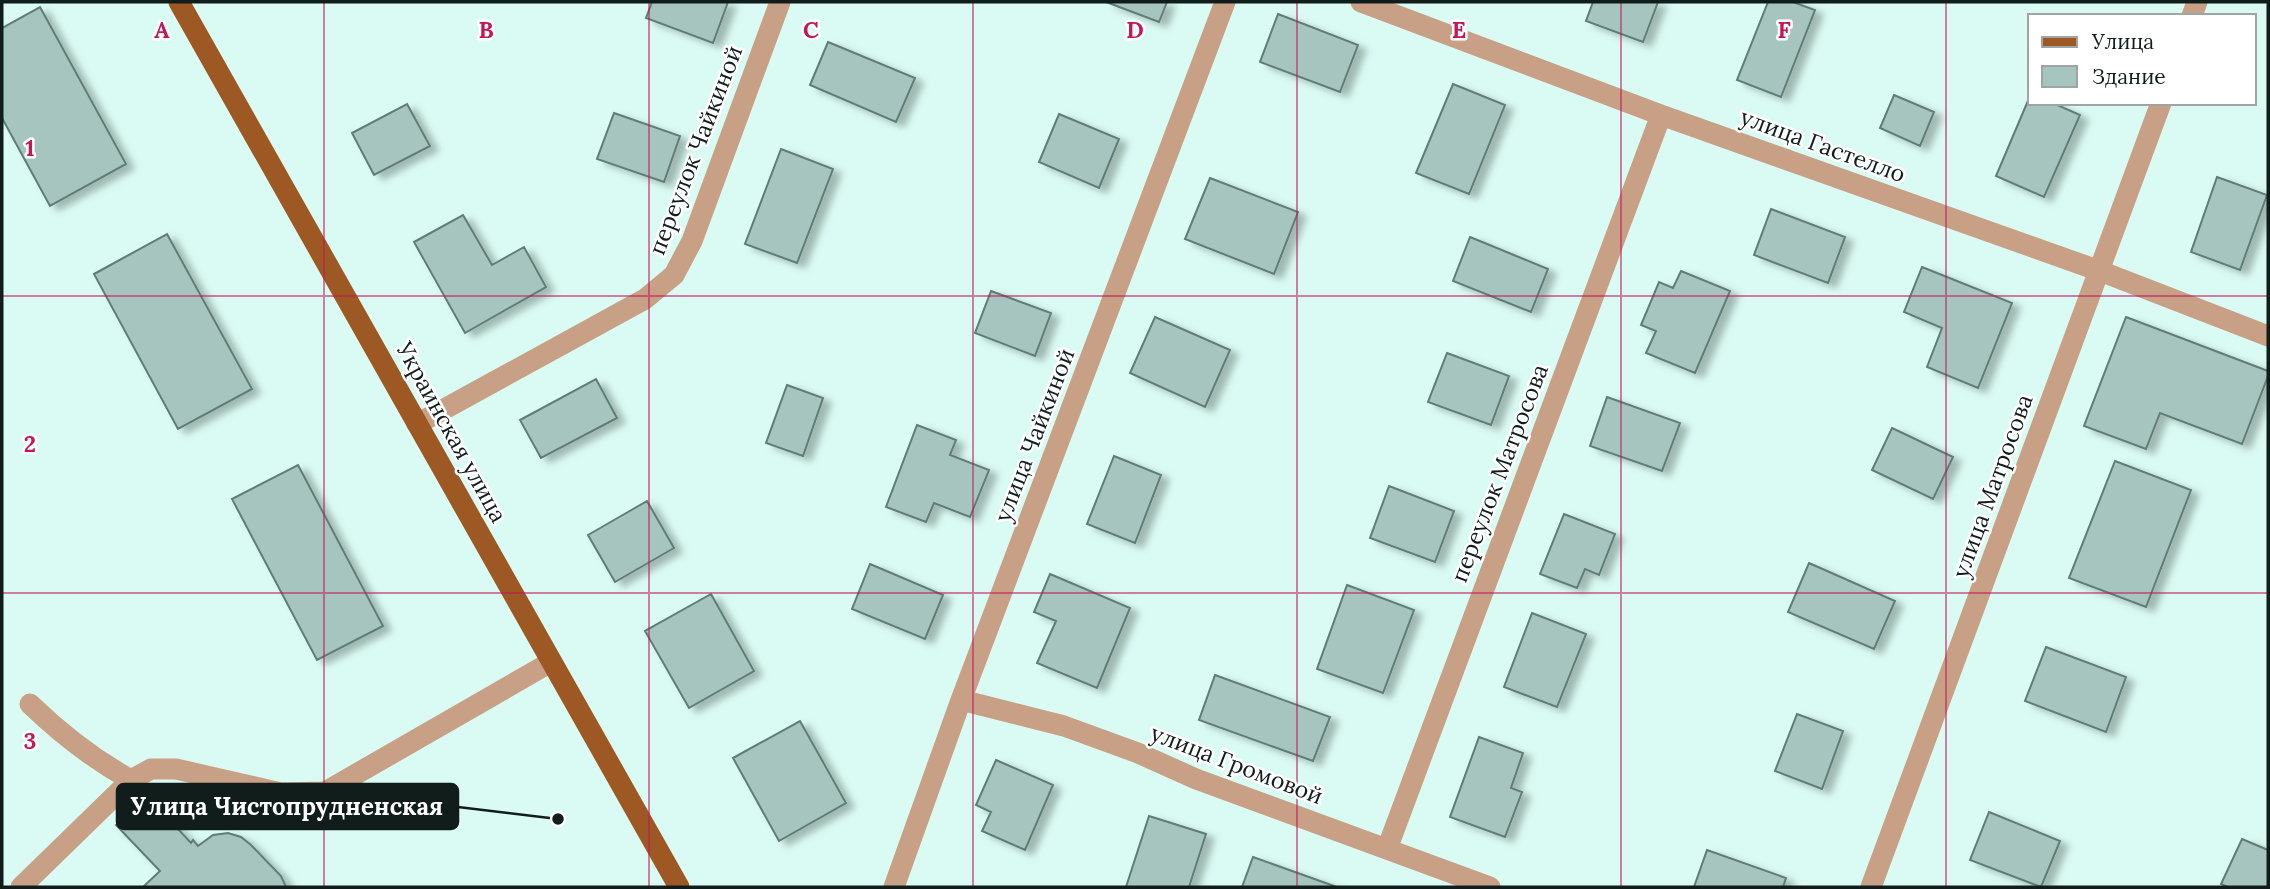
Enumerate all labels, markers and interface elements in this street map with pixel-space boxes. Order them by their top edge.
legend [2028,14,2256,105]
text: A [154,15,170,44]
text: B [478,15,494,44]
text: C [803,15,819,44]
text: D [1126,15,1144,44]
text: E [1452,15,1466,44]
text: F [1777,15,1791,44]
text: Улица [2091,28,2154,55]
street label: переулок Чайкиной [642,41,748,259]
text: Здание [2092,63,2166,90]
street label: улица Гастелло [1737,102,1909,188]
text: 1 [25,133,35,162]
street label: Украинская улица [390,336,514,527]
street label: улица Чайкиной [988,344,1080,526]
street label: переулок Матросова [1444,360,1554,586]
street label: улица Матросова [1945,390,2039,582]
text: 2 [24,429,36,458]
street label: улица Громовой [1147,718,1327,810]
text: 3 [24,726,36,755]
callout: Улица Чистопрудненская [117,784,458,829]
text: Улица Чистопрудненская [131,791,443,822]

